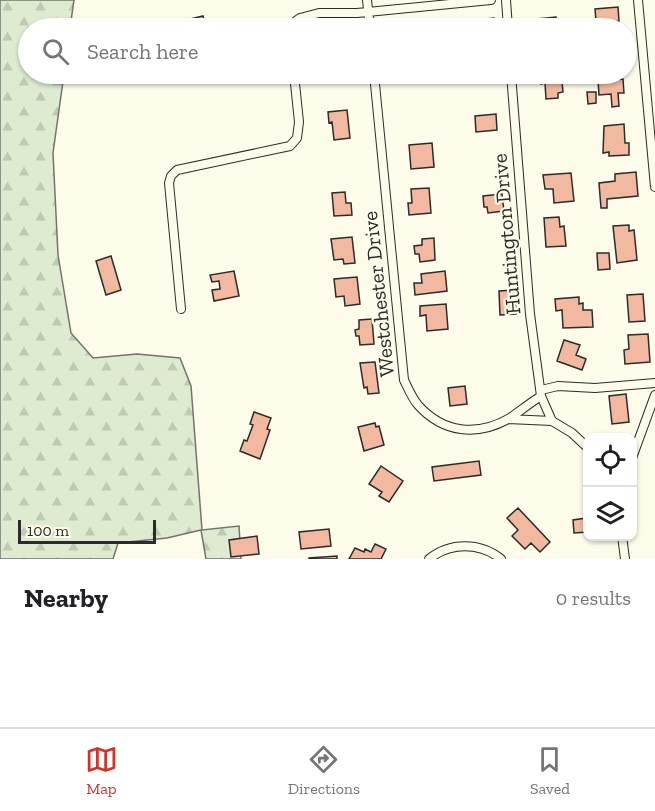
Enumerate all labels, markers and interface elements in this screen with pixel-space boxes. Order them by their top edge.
search box [18,18,637,84]
icon: search [39,35,72,68]
text: Search here [87,38,198,65]
street label: Huntington Drive [487,152,525,315]
street label: Westchester Drive [357,210,399,378]
map controls [583,433,637,541]
button: locate [583,433,637,487]
button: layers [583,487,637,541]
scale bar [18,517,156,544]
text: 100 m [27,521,69,540]
text: Nearby [24,582,108,614]
text: 0 results [556,586,631,610]
tab: Map [85,743,118,798]
tab: Directions [288,743,360,798]
tab: Saved [530,743,570,798]

